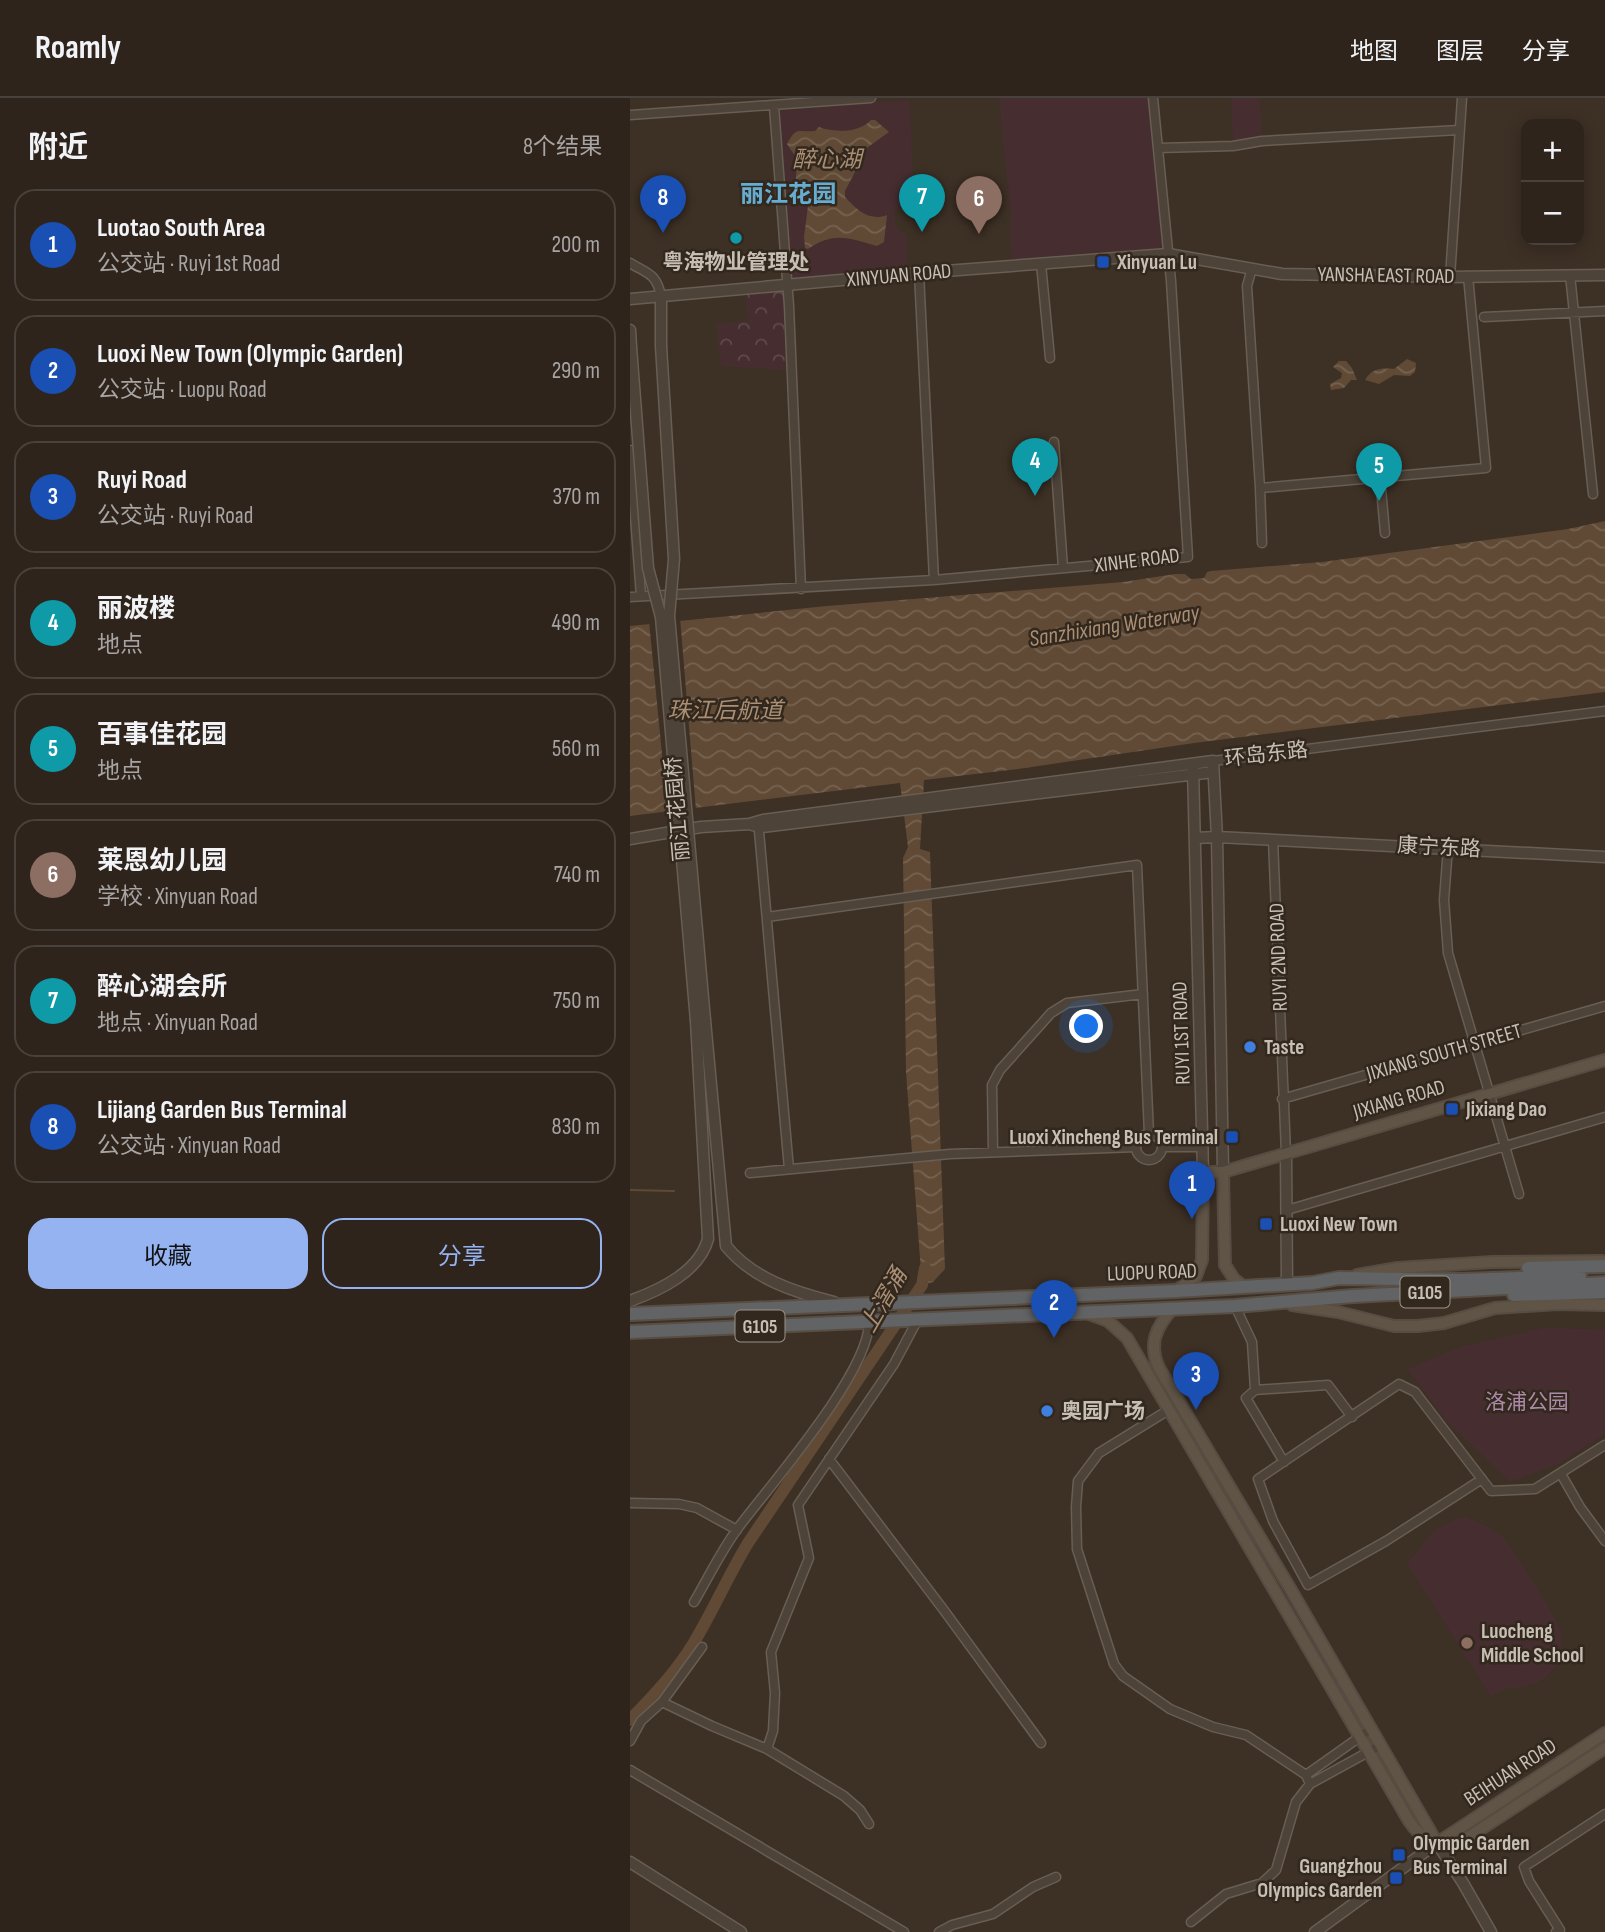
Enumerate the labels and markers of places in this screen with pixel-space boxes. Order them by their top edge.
pin: 7 [899,174,945,232]
pin: 8 [640,175,686,233]
pin: 6 [956,176,1002,234]
marker: 粤海物业管理处 [728,230,744,246]
place label: 粤海物业管理处 [663,250,810,275]
place label: Xinyuan Lu [1116,250,1197,275]
marker: Xinyuan Lu [1095,254,1111,270]
pin: 4 [1012,438,1058,496]
pin: 5 [1356,443,1402,501]
place label: Taste [1264,1035,1304,1060]
marker: Taste [1242,1039,1258,1055]
place label: Jixiang Dao [1465,1097,1547,1122]
marker: Jixiang Dao [1444,1101,1460,1117]
place label: Luoxi Xincheng Bus Terminal [1009,1125,1218,1150]
marker: Luoxi Xincheng Bus Terminal [1224,1129,1240,1145]
pin: 1 [1169,1161,1215,1219]
place label: Luoxi New Town [1280,1212,1398,1237]
marker: Luoxi New Town [1258,1216,1274,1232]
pin: 2 [1031,1280,1077,1338]
pin: 3 [1173,1352,1219,1410]
place label: 奥园广场 [1061,1399,1145,1424]
marker: 奥园广场 [1039,1403,1055,1419]
place label: Luocheng Middle School [1481,1619,1584,1668]
marker: Luocheng Middle School [1459,1635,1475,1651]
place label: Olympic Garden Bus Terminal [1413,1831,1530,1880]
marker: Olympic Garden Bus Terminal [1391,1847,1407,1863]
place label: Guangzhou Olympics Garden [1257,1854,1382,1903]
marker: Guangzhou Olympics Garden [1388,1870,1404,1886]

